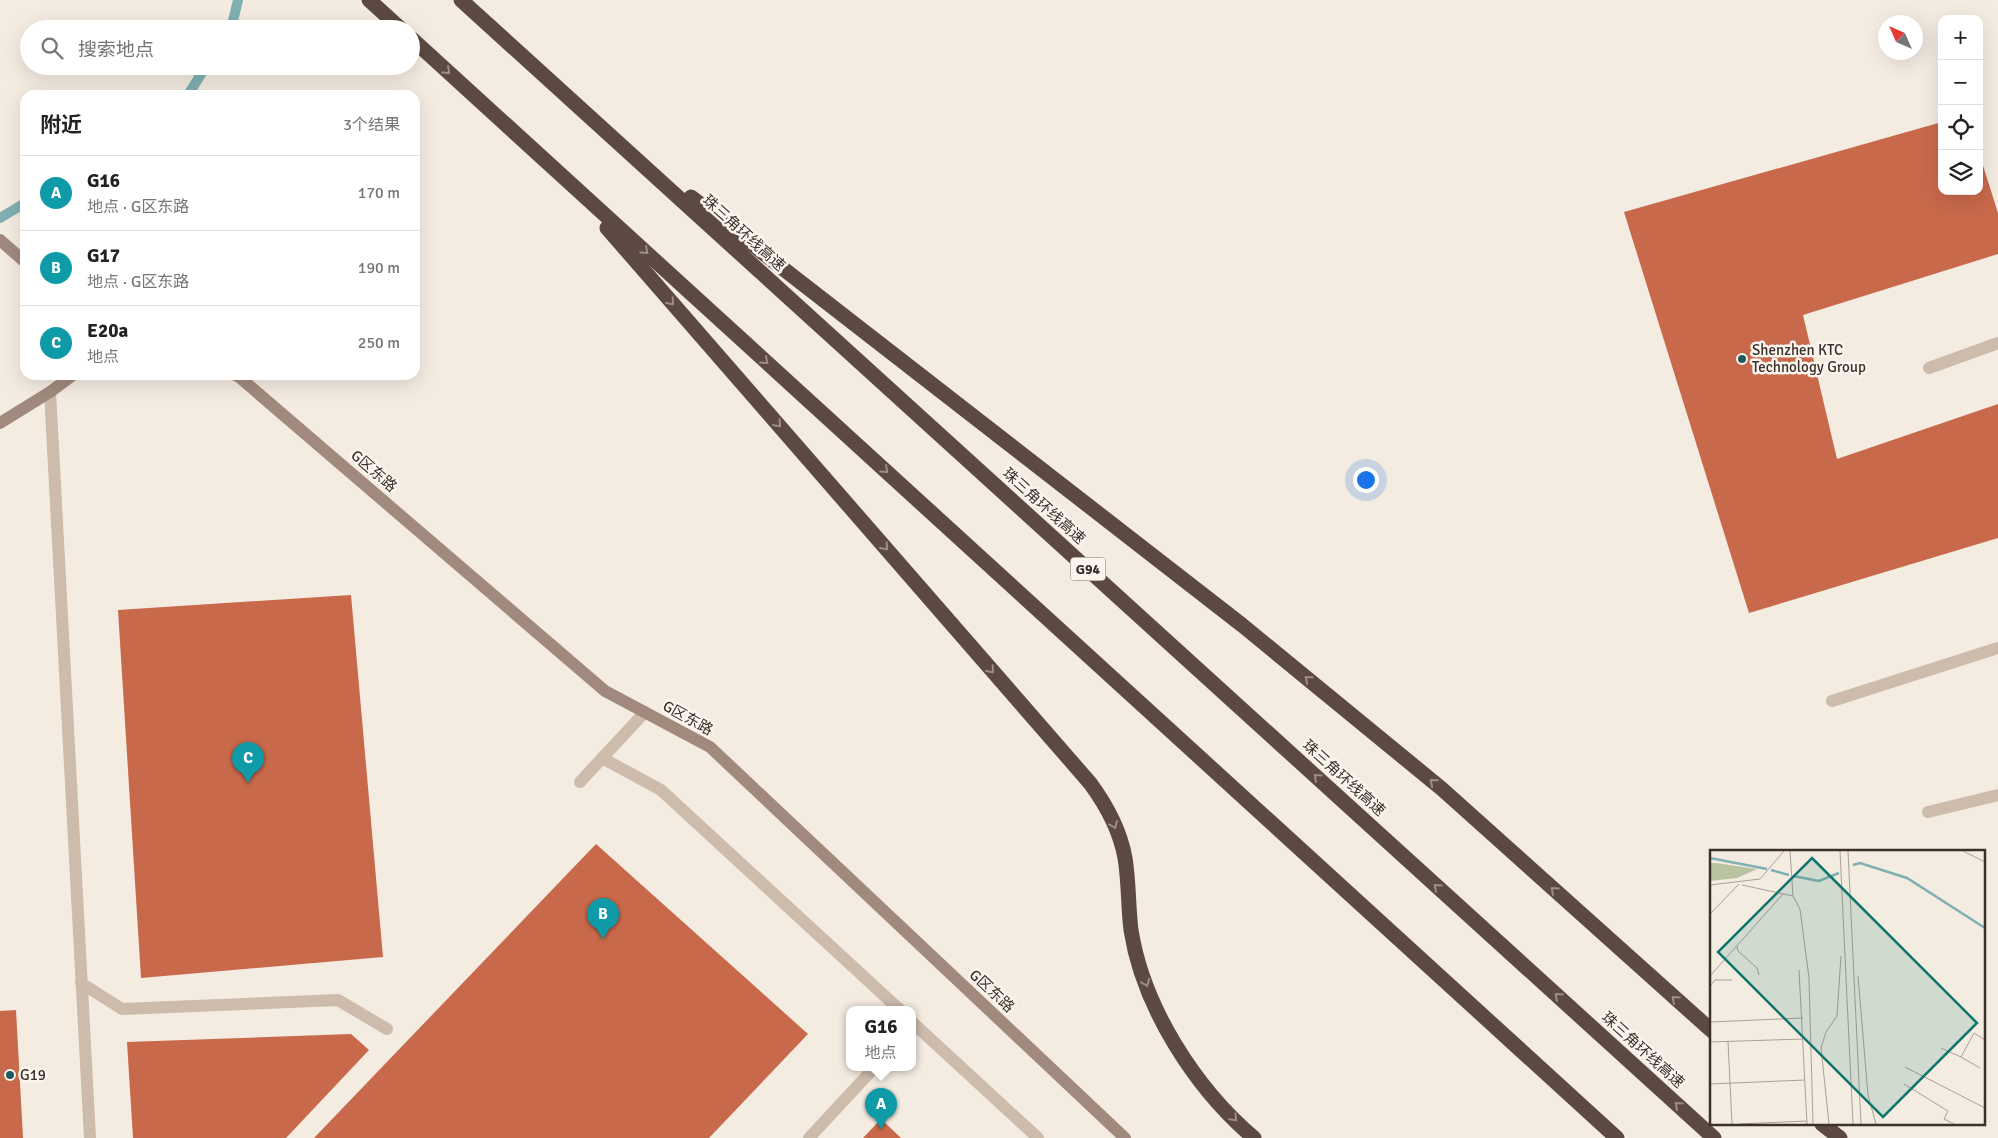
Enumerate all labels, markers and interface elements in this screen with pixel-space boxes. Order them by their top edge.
north arrow [1878,15,1923,60]
map controls [1938,15,1983,195]
button: + [1938,15,1983,60]
search box [20,20,420,75]
icon: search [38,34,66,62]
text: 搜索地点 [78,38,154,62]
button: − [1938,60,1983,105]
one-way arrow [442,65,451,74]
button: locate [1938,105,1983,150]
text: 附近 [40,112,82,138]
text: 3个结果 [343,115,400,135]
button: layers [1938,150,1983,195]
text: G16 [87,169,120,193]
text: A [51,183,61,203]
text: 170 m [358,183,400,203]
street label: 珠三角环线高速 [699,191,789,275]
text: 地点 · G区东路 [87,197,189,217]
text: G17 [87,244,120,268]
one-way arrow [639,245,648,254]
text: B [51,258,61,278]
text: 190 m [358,258,400,278]
text: 地点 · G区东路 [87,272,189,292]
one-way arrow [666,296,675,305]
text: E20a [87,319,128,343]
text: C [51,333,61,353]
text: 250 m [358,333,400,353]
place label: Shenzhen KTC Technology Group [1752,341,1866,376]
text: 地点 [87,347,119,367]
marker: Shenzhen KTC Technology Group [1736,353,1748,365]
one-way arrow [759,355,768,364]
one-way arrow [772,419,781,428]
street label: G区东路 [347,446,401,496]
one-way arrow [880,464,889,473]
street label: 珠三角环线高速 [999,464,1089,548]
your location [1353,467,1379,493]
one-way arrow [879,541,887,550]
road number: G94 [1070,558,1106,580]
one-way arrow [986,664,995,673]
one-way arrow [1305,676,1314,684]
street label: G区东路 [660,697,716,739]
street label: 珠三角环线高速 [1299,736,1389,820]
pin: C [232,742,264,783]
one-way arrow [1314,774,1323,783]
one-way arrow [1430,780,1439,788]
one-way arrow [1108,820,1119,829]
inset map [1710,850,1986,1126]
one-way arrow [1434,884,1443,893]
one-way arrow [1551,887,1560,896]
pin: B [587,898,619,939]
street label: G区东路 [966,966,1018,1016]
one-way arrow [1140,978,1151,987]
one-way arrow [1554,993,1563,1002]
one-way arrow [1672,996,1681,1005]
popup [846,1006,916,1071]
street label: 珠三角环线高速 [1598,1008,1688,1092]
text: G16 [865,1015,897,1039]
text: 地点 [865,1043,897,1063]
place label: G19 [20,1066,46,1084]
marker: G19 [4,1069,16,1081]
pin: A [865,1088,897,1129]
one-way arrow [1674,1102,1683,1111]
one-way arrow [1228,1113,1237,1122]

